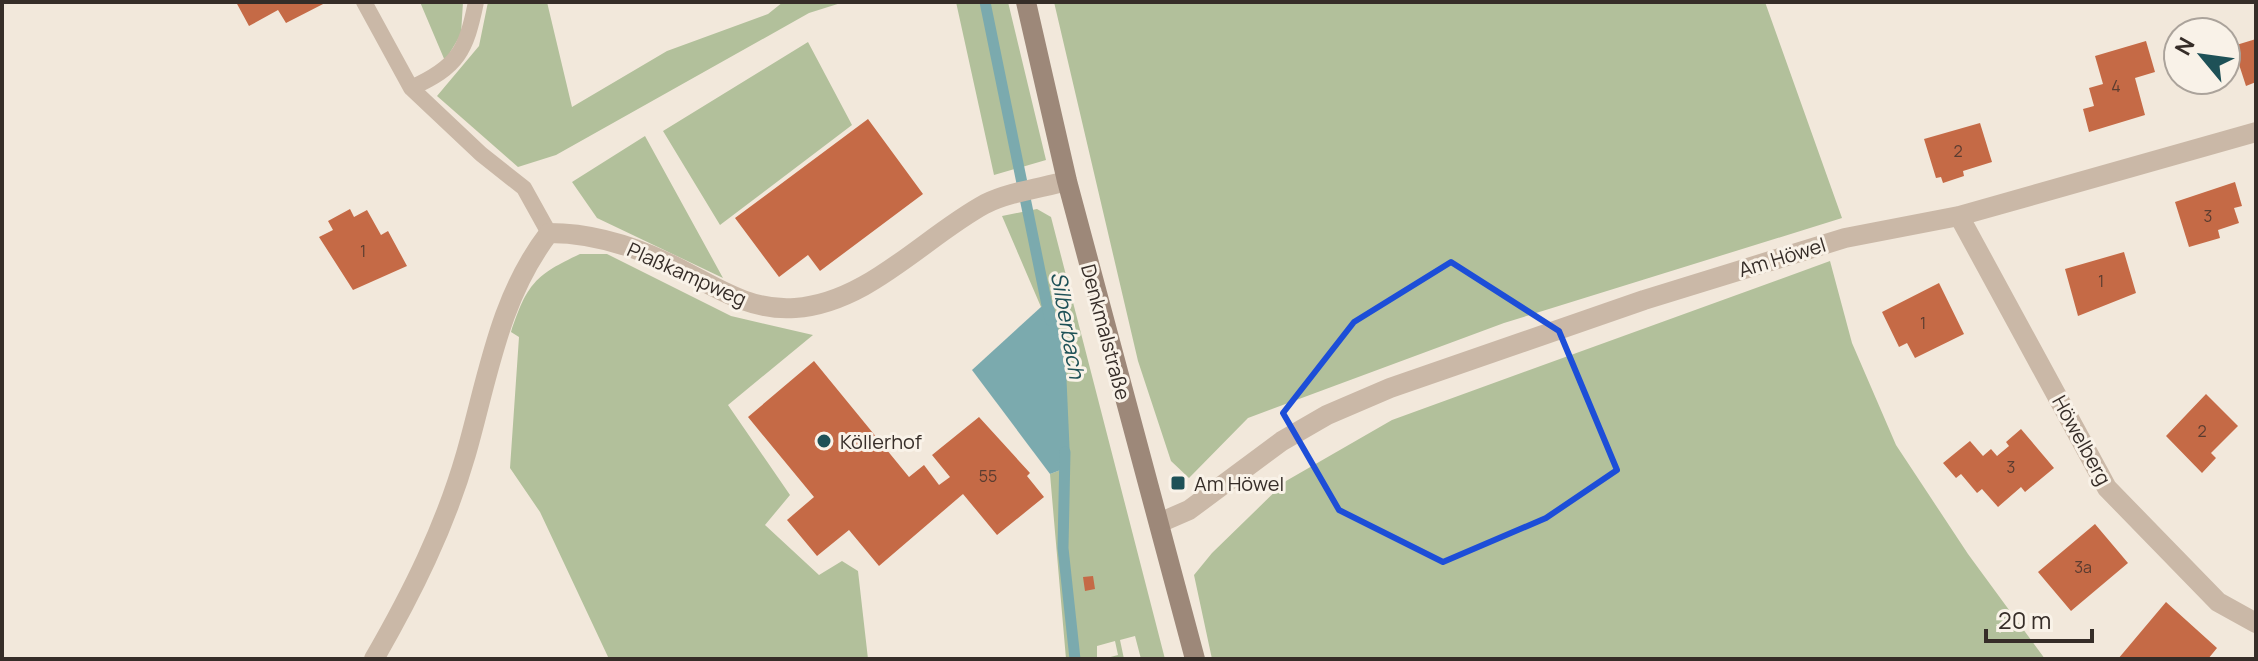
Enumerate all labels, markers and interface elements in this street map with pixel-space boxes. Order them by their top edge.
north arrow [2162,16,2242,96]
text: N [2168,32,2201,60]
house number: 4 [2111,75,2121,97]
house number: 2 [1953,140,1963,162]
house number: 3 [2204,205,2212,227]
street label: Am Höwel [1735,231,1829,283]
street label: Plaßkampweg [623,236,751,312]
house number: 1 [360,240,366,262]
street label: Denkmalstraße [1075,261,1137,403]
water label: Silberbach [1044,269,1092,382]
house number: 1 [2098,270,2104,292]
house number: 1 [1920,312,1926,334]
street label: Höwelberg [2046,390,2118,490]
house number: 2 [2197,420,2207,442]
place label: Köllerhof [840,428,922,455]
marker: Köllerhof [815,432,833,450]
house number: 3 [2007,456,2015,478]
house number: 55 [979,465,997,487]
place label: Am Höwel [1194,470,1284,497]
marker: Am Höwel [1169,474,1187,492]
house number: 3a [2074,556,2092,578]
scale bar [1986,593,2092,643]
text: 20 m [1998,603,2051,636]

